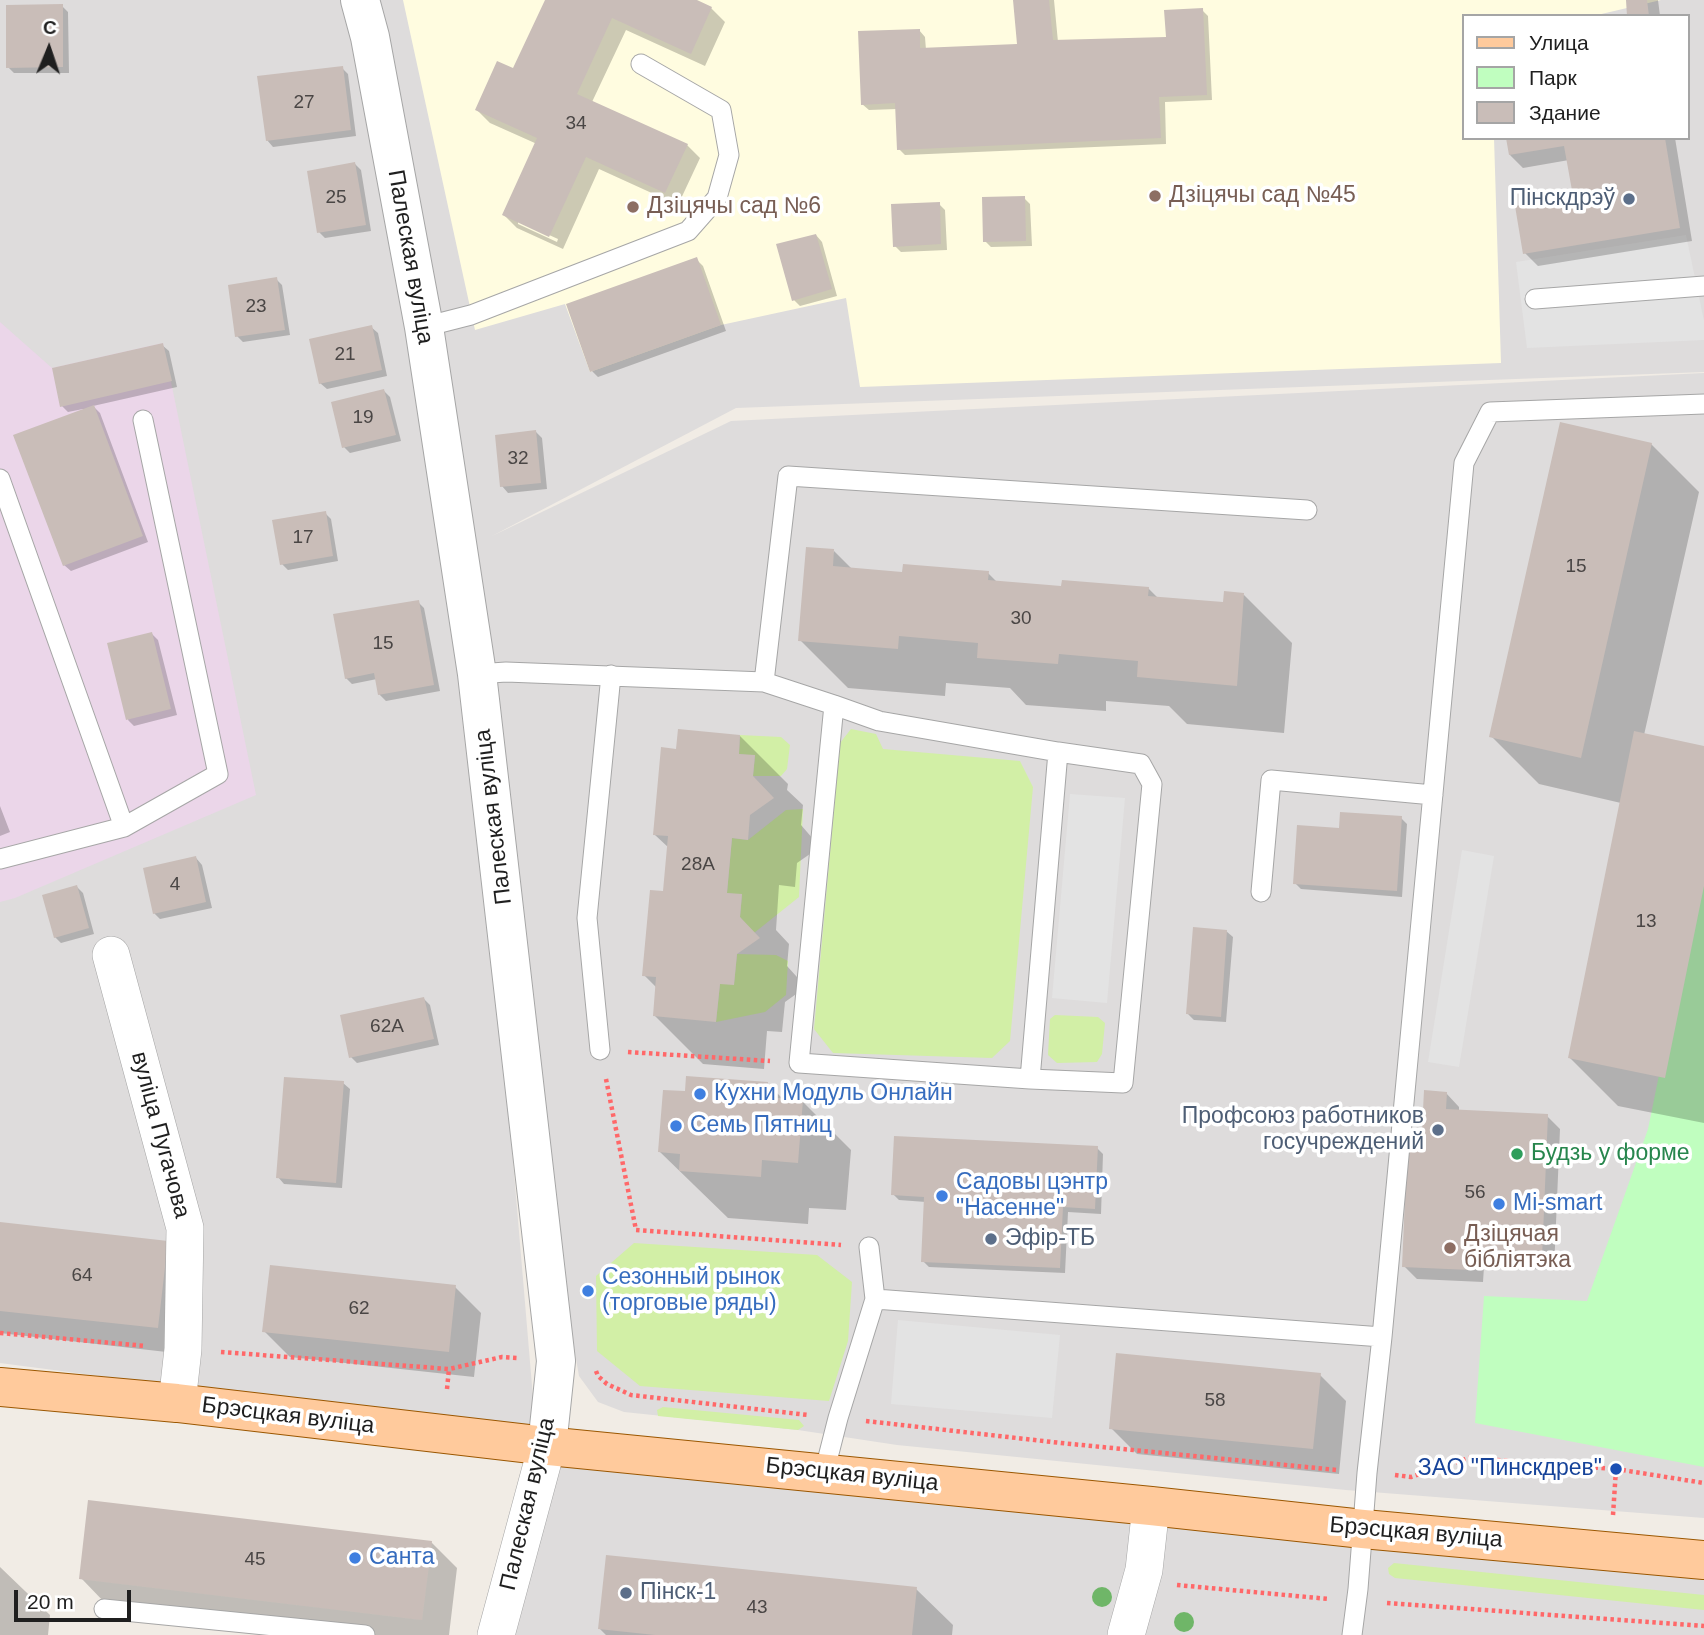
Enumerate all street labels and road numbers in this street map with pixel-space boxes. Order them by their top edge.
street label: Палеская вуліца [381,168,439,346]
street label: Палеская вуліца [470,728,518,906]
street label: вуліца Пугачова [124,1049,196,1221]
street label: Брэсцкая вуліца [200,1392,376,1440]
street label: Палеская вуліца [495,1415,561,1593]
street label: Брэсцкая вуліца [764,1452,940,1498]
street label: Брэсцкая вуліца [1328,1512,1504,1554]

